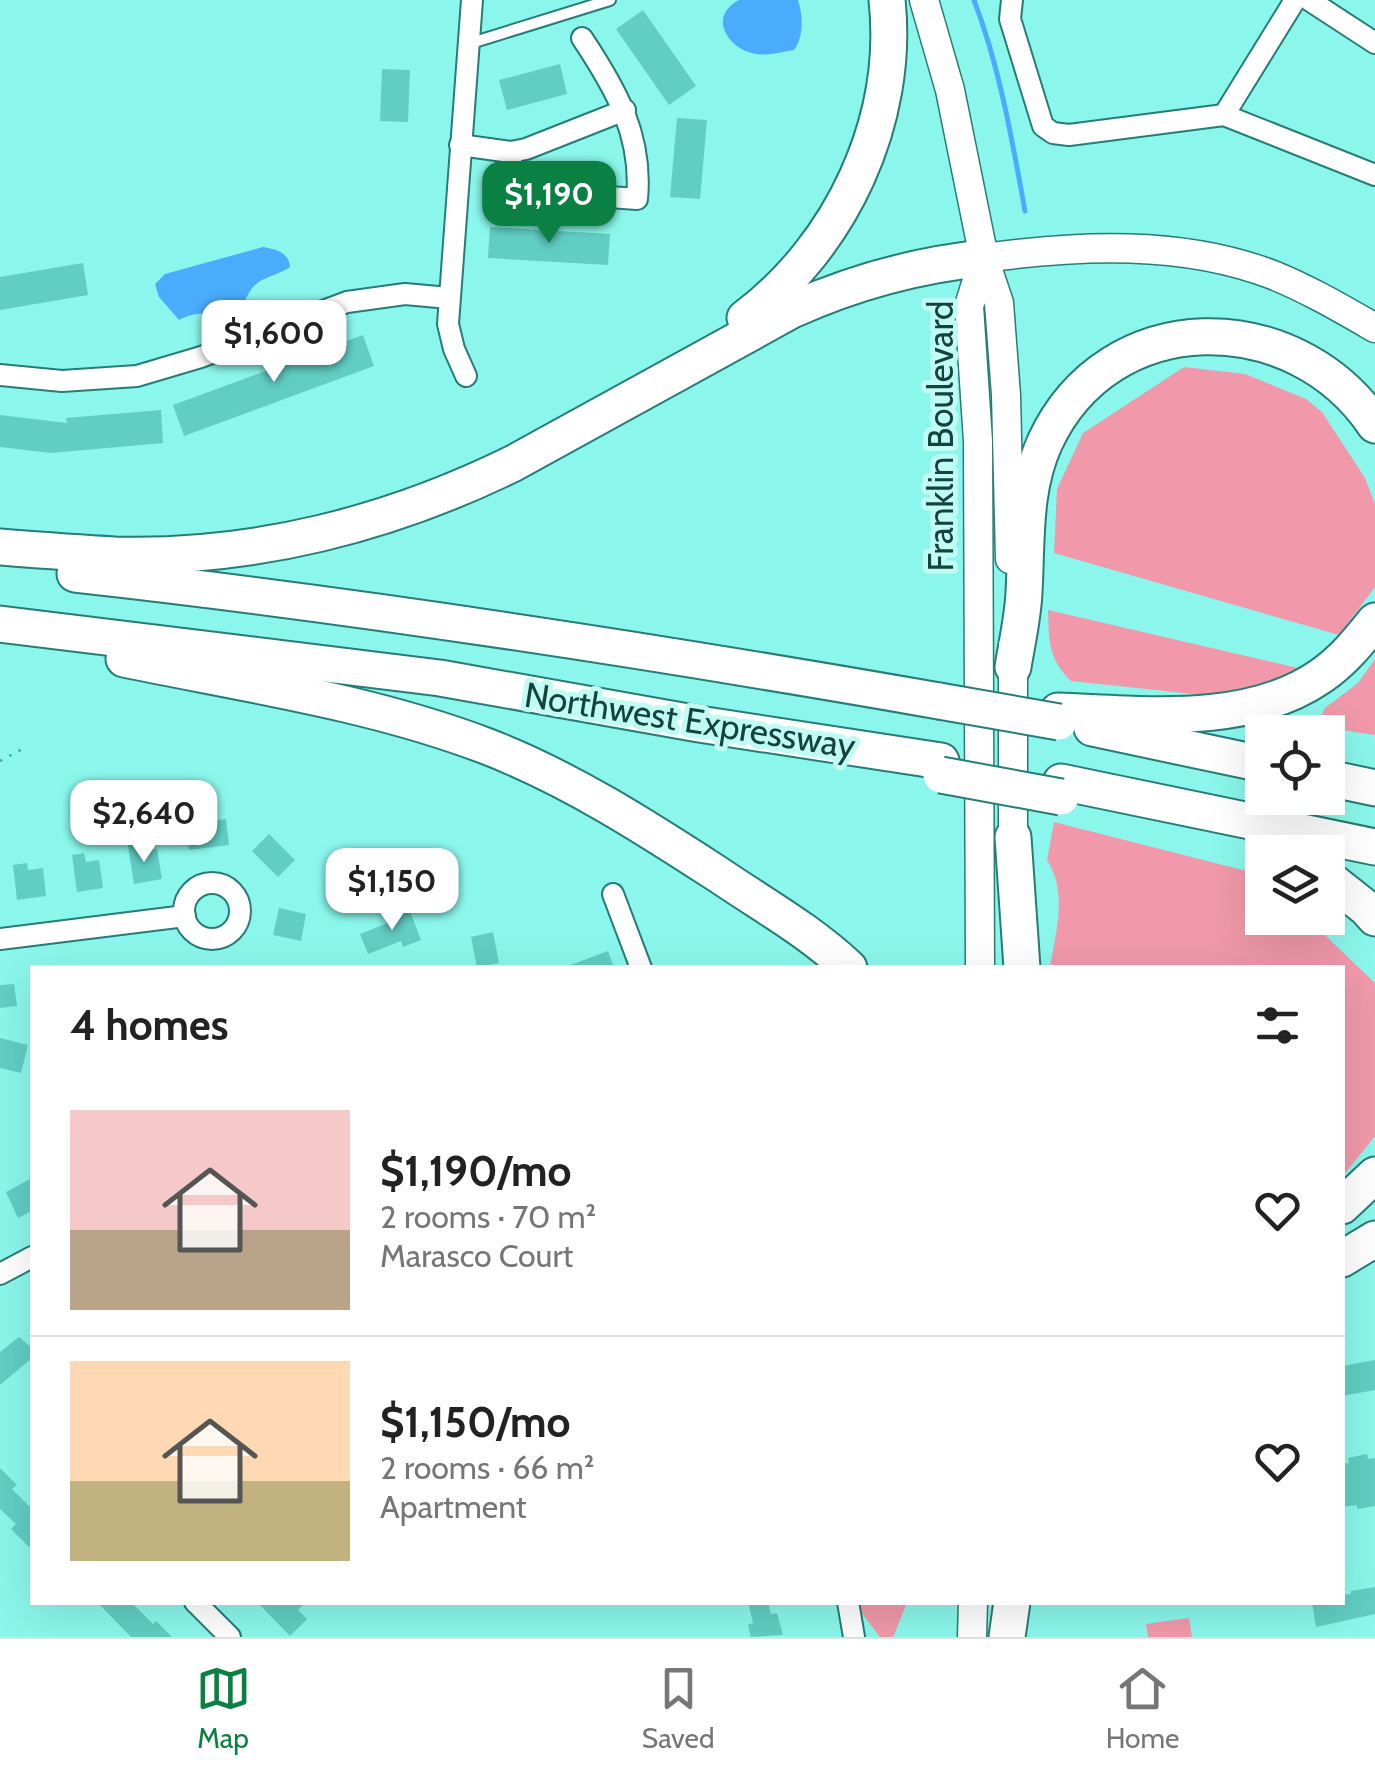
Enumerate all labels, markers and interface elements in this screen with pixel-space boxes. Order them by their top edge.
pin: $1,190 [468,161,630,246]
text: $1,190 [504,174,594,213]
pin: $1,600 [193,300,355,385]
street label: Franklin Boulevard [919,301,962,571]
text: $1,600 [224,313,324,352]
street label: Northwest Expressway [522,673,859,767]
map controls [1245,715,1345,935]
button: locate [1245,715,1345,815]
pin: $2,640 [63,780,225,865]
text: $2,640 [92,793,196,832]
button: layers [1245,835,1345,935]
pin: $1,150 [311,848,473,933]
text: $1,150 [348,861,436,900]
icon: filters [1250,998,1305,1053]
text: 4 homes [70,999,229,1051]
text: $1,190/mo [380,1145,571,1197]
icon: home [150,1150,270,1270]
icon: heart [1250,1183,1305,1238]
text: 2 rooms · 70 m² [380,1197,596,1236]
text: Marasco Court [380,1236,573,1275]
text: $1,150/mo [380,1396,570,1448]
icon: home [150,1401,270,1521]
icon: heart [1250,1434,1305,1489]
text: 2 rooms · 66 m² [380,1448,594,1487]
text: Apartment [380,1487,527,1526]
tab: Map [196,1661,251,1755]
tab: Saved [642,1661,715,1755]
tab: Home [1106,1661,1179,1755]

